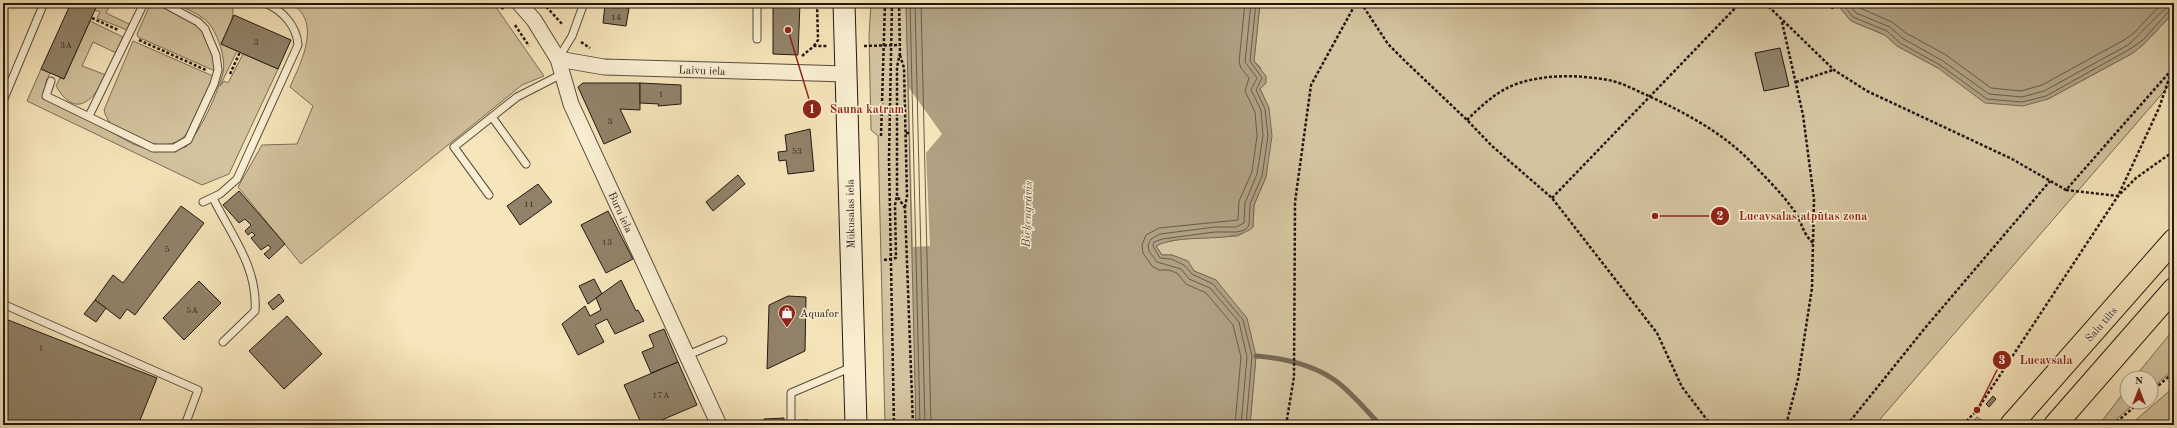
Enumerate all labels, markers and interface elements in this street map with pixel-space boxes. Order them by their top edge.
house number: 14 [611,13,621,22]
house number: 3 [253,38,259,47]
house number: 3A [60,41,72,50]
street label: Laivu iela [678,65,726,78]
house number: 1 [658,90,664,99]
callout: Sauna katram [802,97,913,121]
text: 1 [809,104,815,116]
text: Sauna katram [830,104,905,116]
house number: 3 [607,117,613,126]
house number: 53 [792,147,802,156]
street label: Mūkusalas iela [845,179,858,249]
water label: Bieķengrāvis [1021,181,1035,249]
street label: Buru iela [605,191,634,235]
house number: 11 [524,200,534,209]
callout: Lucavsalas atpūtas zona [1710,204,1875,228]
text: 2 [1717,211,1724,223]
text: Lucavsalas atpūtas zona [1739,211,1867,223]
house number: 13 [602,238,612,247]
house number: 5 [164,245,170,254]
shop icon: Aquafor [777,303,797,328]
street label: Salu tilts [2084,305,2120,345]
house number: 5A [186,306,198,315]
place label: Aquafor [800,309,839,320]
house number: 1 [38,344,44,353]
callout: Lucavsala [1992,348,2081,372]
text: 3 [1999,355,2006,367]
text: Lucavsala [2019,355,2073,367]
north arrow [2119,370,2159,410]
text: N [2135,376,2144,387]
house number: 17A [652,391,670,400]

